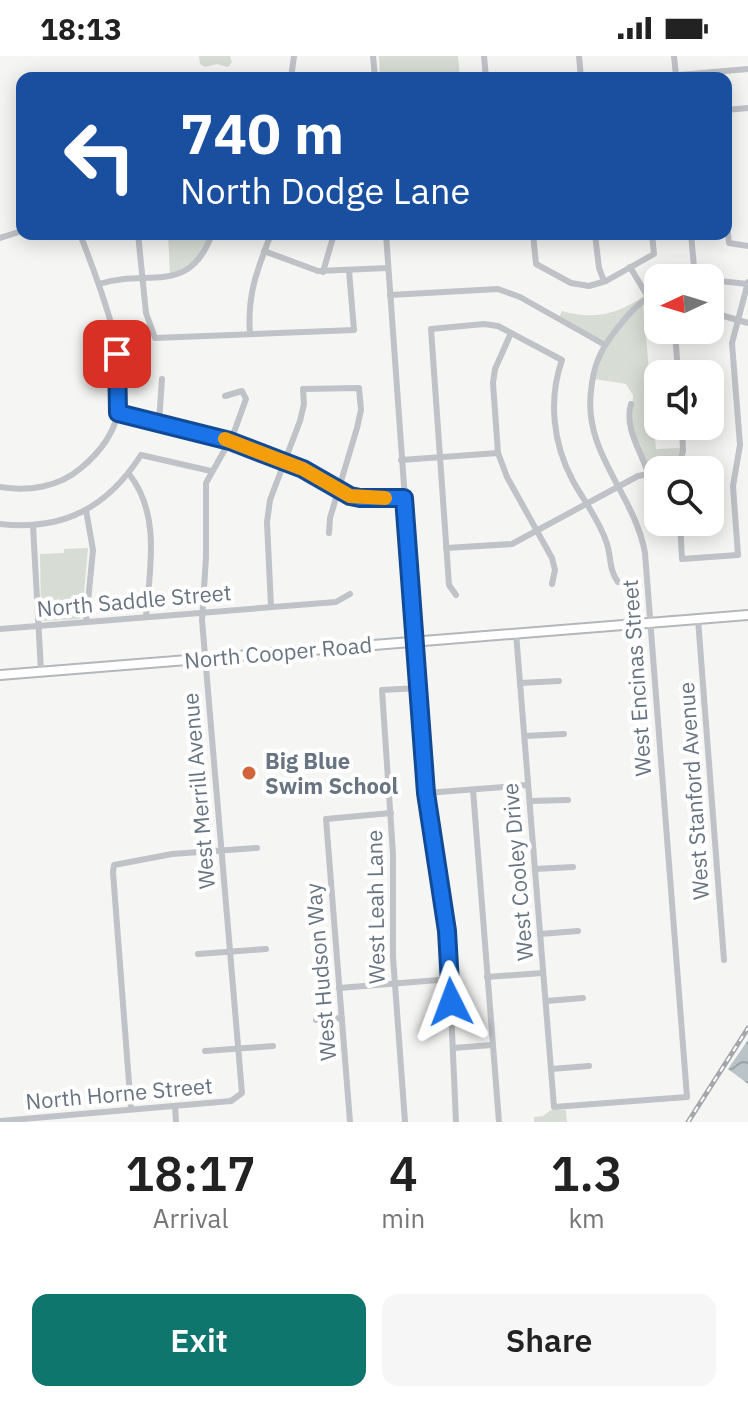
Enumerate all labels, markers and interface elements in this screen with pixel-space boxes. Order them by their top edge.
text: 18:13 [40,9,122,48]
text: 740 m [180,97,344,169]
icon: left [48,104,152,208]
text: North Dodge Lane [180,167,470,214]
north arrow [644,264,724,344]
map controls [644,264,724,536]
pin [83,320,151,388]
icon: arrive [95,332,139,376]
button: sound [644,360,724,440]
button: search [644,456,724,536]
street label: North Saddle Street [36,577,232,623]
street label: West Encinas Street [615,579,657,777]
street label: North Cooper Road [183,629,373,675]
street label: West Stanford Avenue [671,681,715,901]
street label: West Merrill Avenue [175,692,221,890]
place label: Big Blue Swim School [265,746,398,800]
marker: Big Blue Swim School [240,764,258,782]
street label: West Cooley Drive [495,782,539,962]
street label: West Leah Lane [359,830,391,984]
street label: West Hudson Way [298,882,342,1062]
position arrow [409,960,493,1044]
street label: North Horne Street [24,1070,214,1116]
text: 18:17 [125,1142,256,1204]
text: 4 [389,1142,418,1204]
text: 1.3 [551,1142,623,1204]
text: Arrival [153,1201,229,1235]
text: min [381,1201,425,1235]
text: km [568,1201,605,1235]
button: Exit [32,1294,366,1386]
button: Share [382,1294,716,1386]

